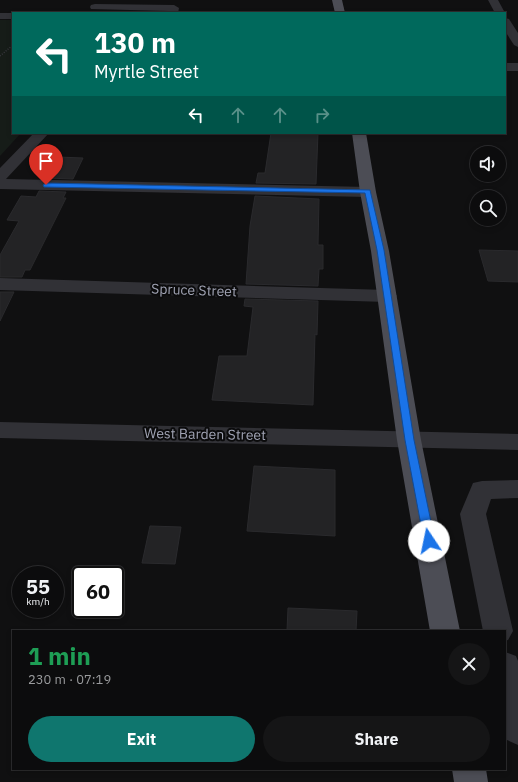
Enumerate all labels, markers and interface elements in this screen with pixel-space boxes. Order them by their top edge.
text: 130 m [94,24,176,61]
icon: left [28,28,80,80]
text: Myrtle Street [94,60,199,83]
icon: left [185,104,207,126]
icon: ahead [227,104,249,126]
icon: ahead [269,104,291,126]
icon: right [311,104,333,126]
pin [29,144,63,185]
map controls [470,146,506,226]
button: sound [470,146,506,182]
icon: arrive [35,150,57,172]
button: search [470,190,506,226]
street label: Spruce Street [151,280,237,300]
street label: West Barden Street [144,424,266,444]
position arrow [408,520,450,562]
speed limit sign: 60 [72,566,124,618]
text: 55 [26,573,50,600]
text: km/h [26,595,50,608]
text: 1 min [28,640,91,672]
button: close [448,643,490,685]
text: 230 m · 07:19 [28,671,111,688]
button: Exit [28,716,255,762]
button: Share [263,716,490,762]

